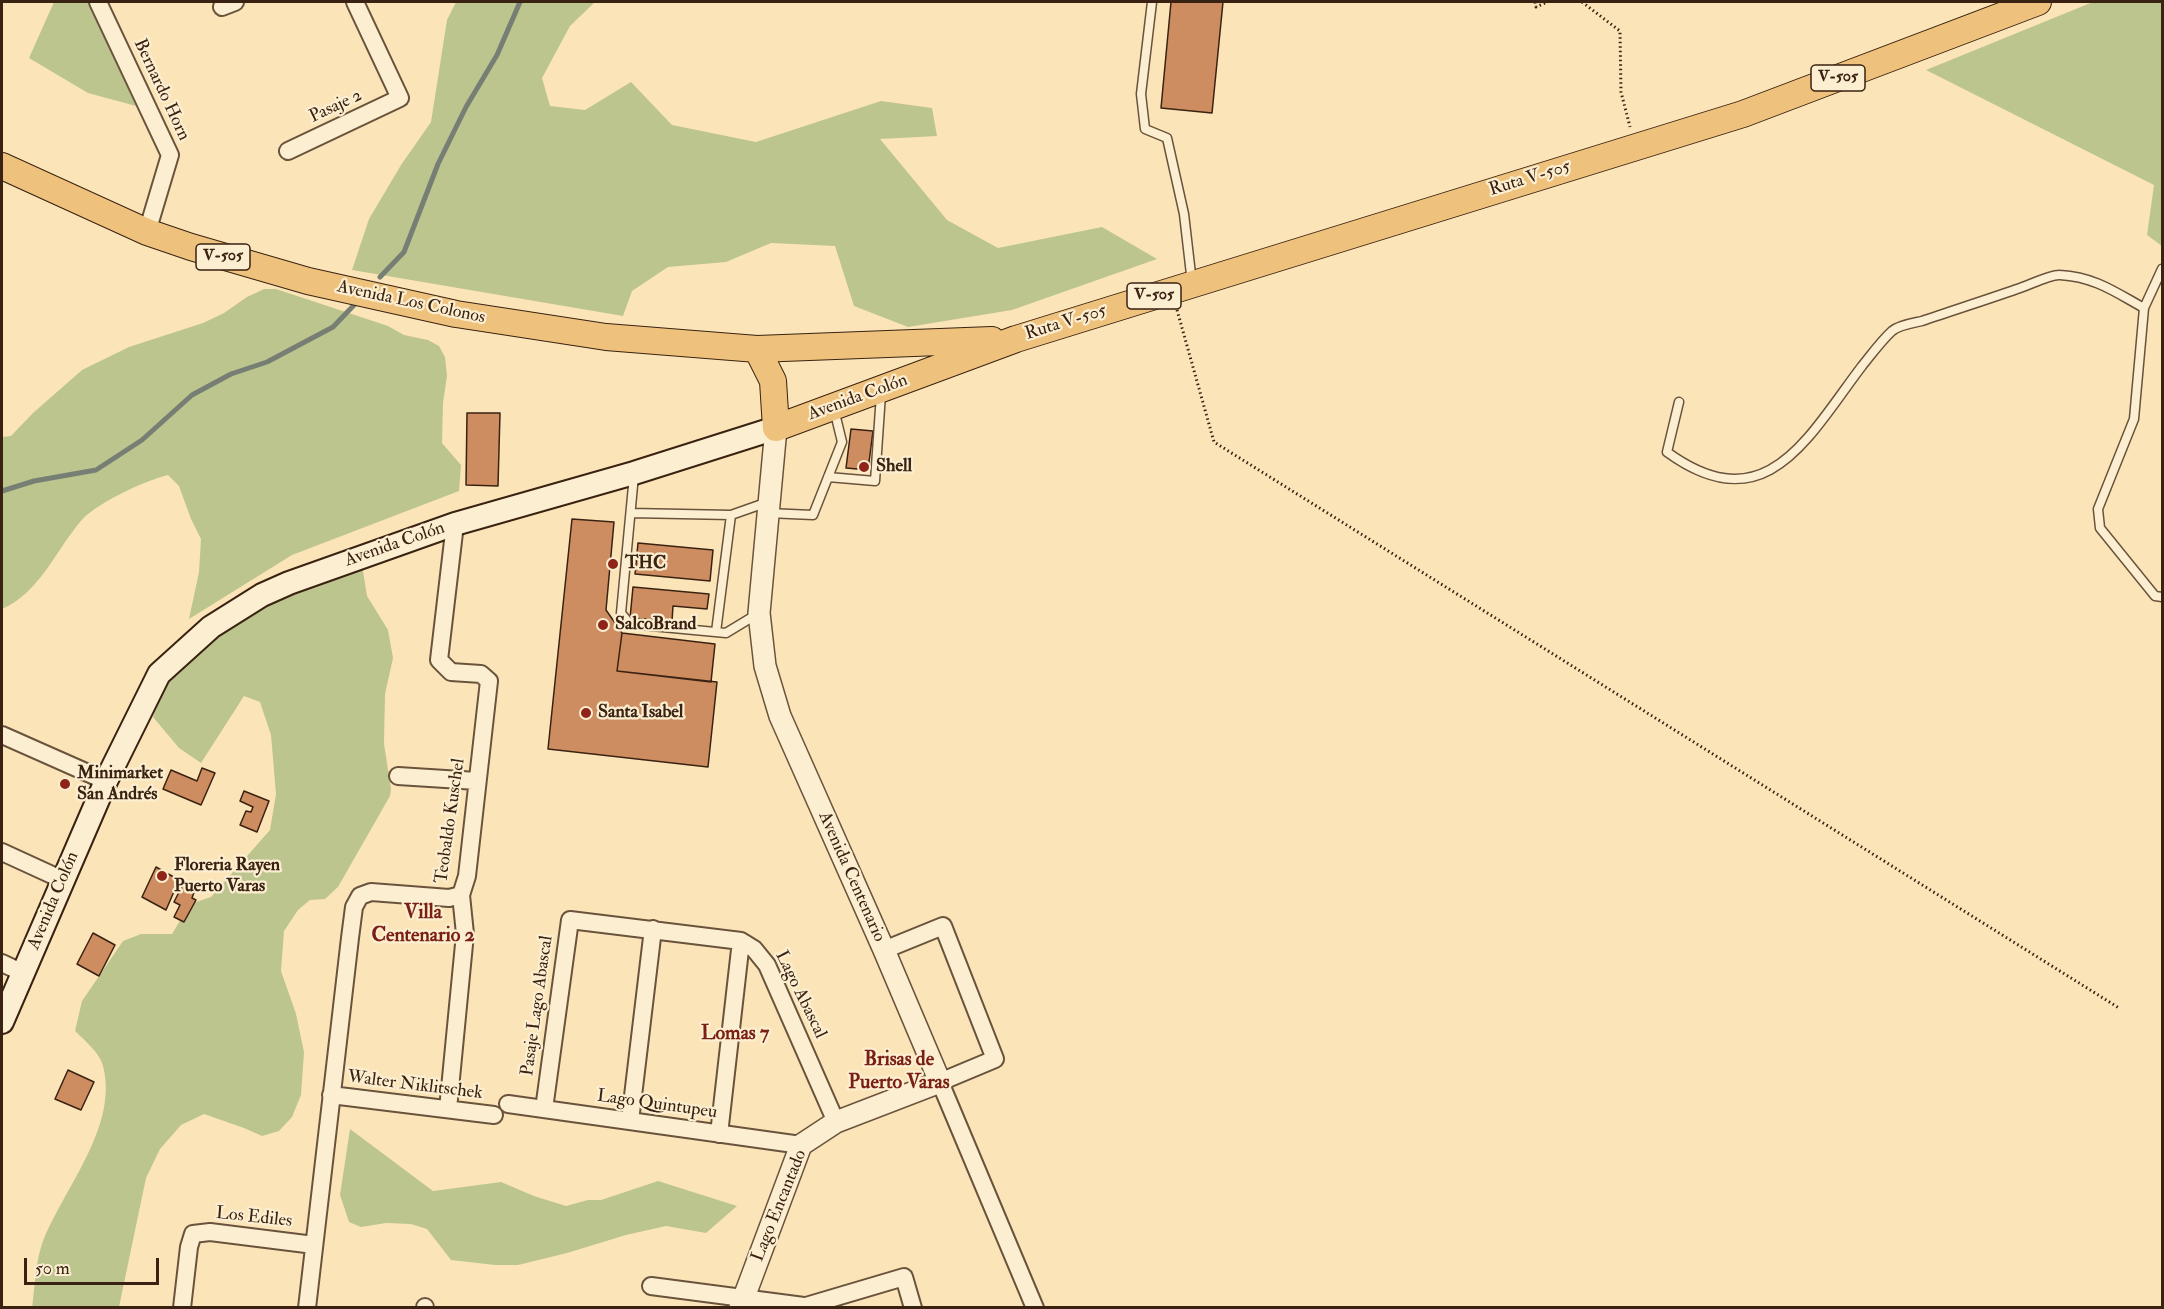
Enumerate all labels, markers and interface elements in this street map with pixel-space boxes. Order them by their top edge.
street label: Bernardo Horn [128,36,194,144]
road number: V-505 [1811,65,1865,91]
street label: Pasaje 2 [306,85,366,129]
street label: Ruta V-505 [1487,156,1573,202]
road number: V-505 [196,244,250,270]
street label: Avenida Los Colonos [335,277,487,329]
road number: V-505 [1127,283,1181,309]
street label: Ruta V-505 [1023,300,1109,346]
street label: Avenida Colón [805,370,911,426]
place label: Shell [876,456,912,478]
marker: Shell [857,460,871,474]
street label: Avenida Colón [342,518,448,572]
place label: THC [625,553,666,575]
marker: THC [606,557,620,571]
place label: SalcoBrand [615,614,696,636]
marker: SalcoBrand [596,618,610,632]
place label: Santa Isabel [598,702,683,724]
marker: Santa Isabel [579,706,593,720]
street label: Teobaldo Kuschel [432,757,470,885]
place label: Minimarket San Andrés [77,763,163,806]
marker: Minimarket San Andrés [58,777,72,791]
street label: Avenida Centenario [813,809,889,945]
street label: Avenida Colón [24,849,84,953]
place label: Floreria Rayen Puerto Varas [174,855,280,898]
marker: Floreria Rayen Puerto Varas [155,869,169,883]
district label: Villa Centenario 2 [371,902,475,949]
street label: Pasaje Lago Abascal [517,934,559,1078]
street label: Lago Abascal [769,948,831,1042]
district label: Lomas 7 [701,1023,769,1047]
district label: Brisas de Puerto Varas [848,1049,950,1096]
street label: Walter Niklitschek [346,1067,484,1105]
street label: Lago Quintupeu [595,1086,719,1124]
street label: Lago Encantado [748,1147,812,1265]
street label: Los Ediles [215,1203,293,1233]
scale bar [27,1246,162,1284]
text: 50 m [35,1257,70,1280]

